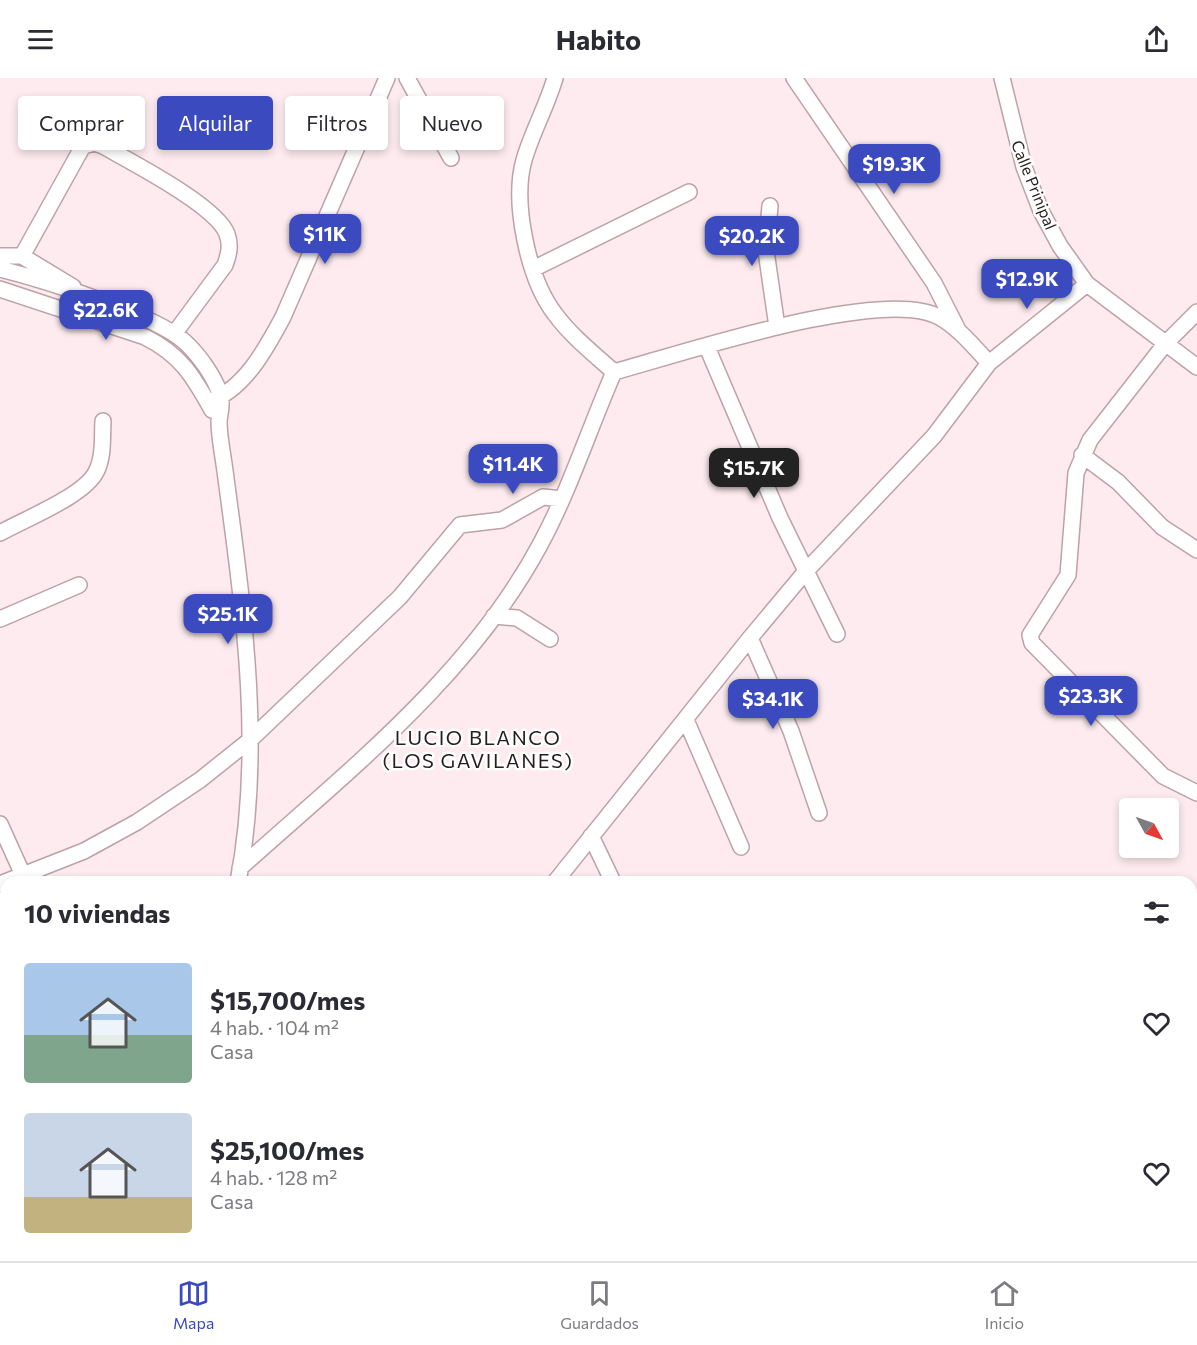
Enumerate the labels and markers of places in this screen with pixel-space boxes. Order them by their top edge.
pin: $19.3K [845,144,943,195]
pin: $11K [289,214,361,265]
pin: $20.2K [703,216,801,267]
pin: $12.9K [978,259,1076,310]
pin: $22.6K [57,290,155,341]
pin: $11.4K [464,444,562,495]
pin: $15.7K [705,448,803,499]
pin: $25.1K [179,594,277,645]
pin: $23.3K [1042,676,1140,727]
pin: $34.1K [724,679,822,730]

